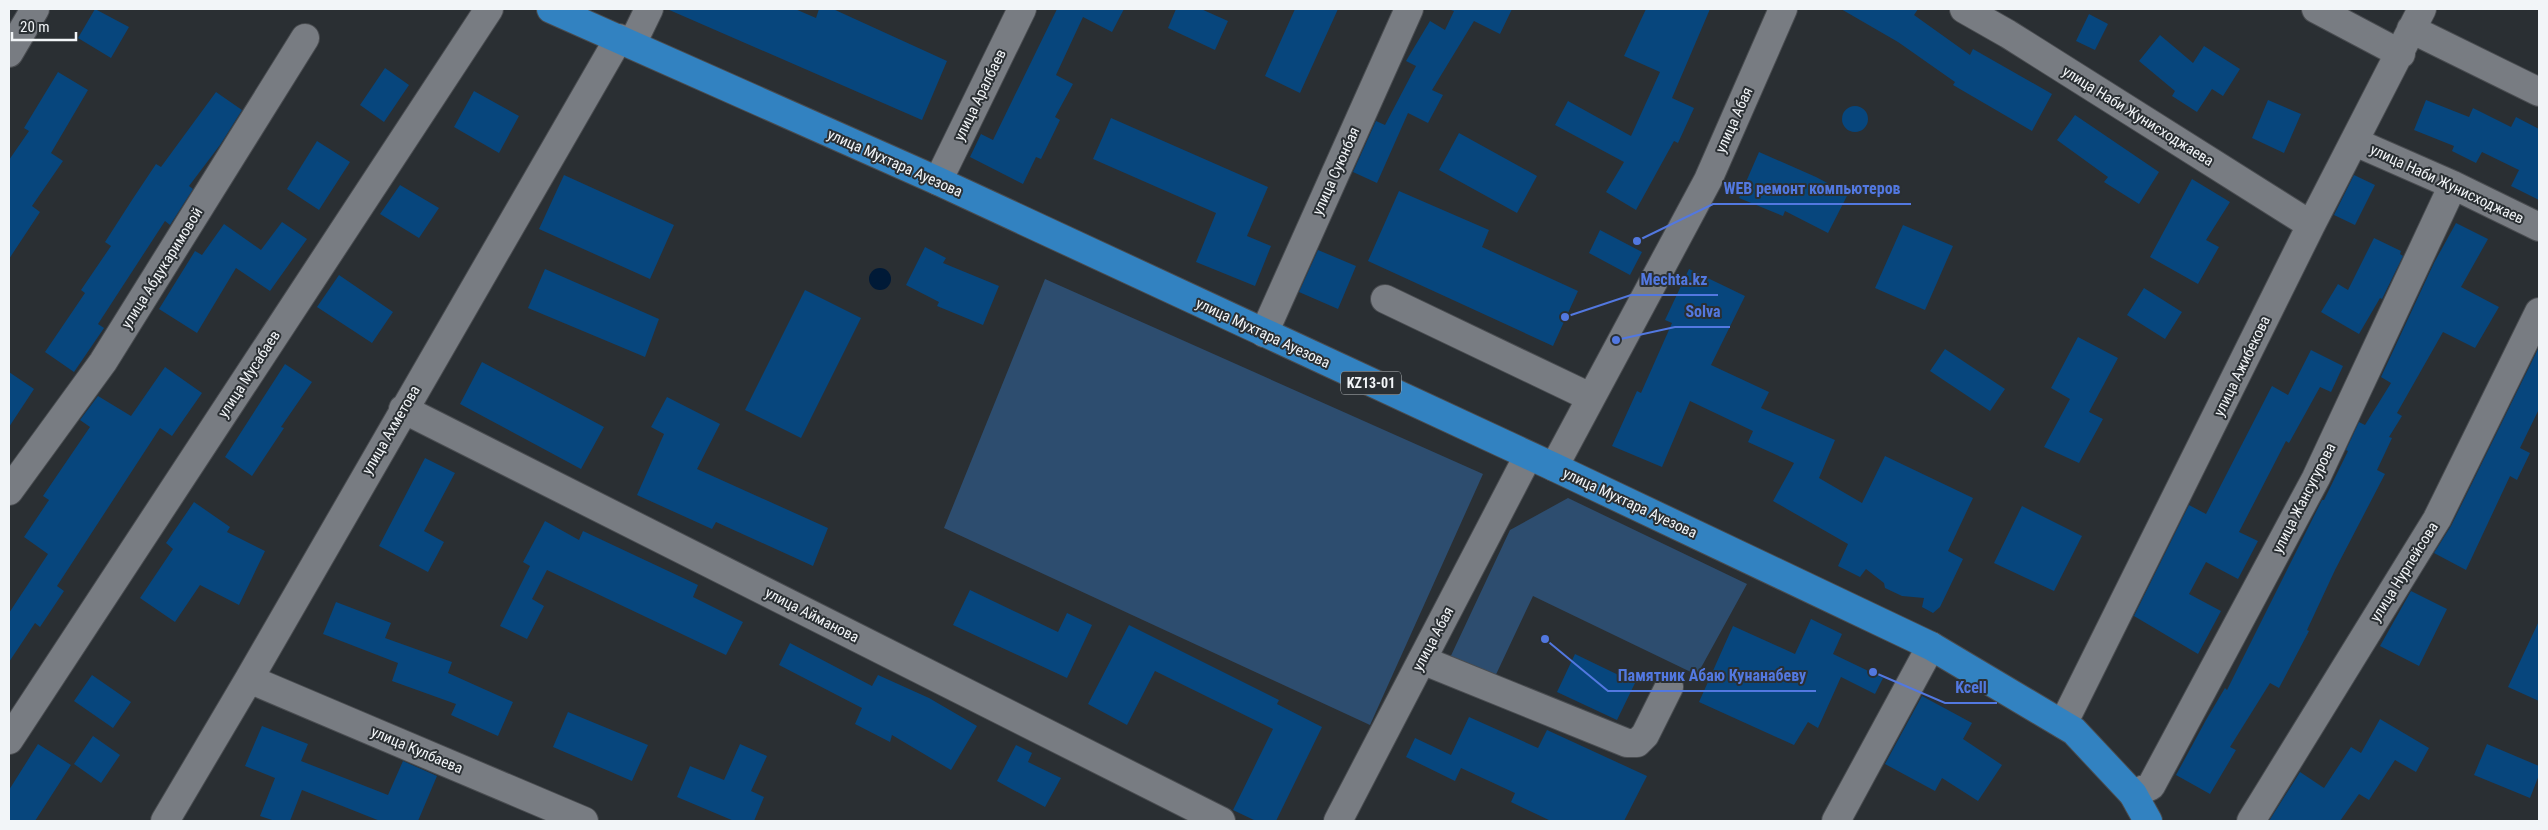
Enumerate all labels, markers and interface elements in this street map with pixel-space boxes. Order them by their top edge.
scale bar [12,10,76,42]
text: 20 m [20,18,50,36]
street label: улица Аралбаев [950,46,1010,144]
street label: улица Наби Жунисходжаева [2059,62,2217,170]
street label: улица Абая [1712,84,1756,156]
street label: улица Суюнбая [1309,124,1363,218]
street label: улица Мухтара Ауезова [825,125,965,201]
street label: улица Наби Жунисходжаев [2367,140,2527,228]
callout: WEB ремонт компьютеров [1713,173,1911,204]
text: WEB ремонт компьютеров [1723,179,1901,198]
street label: улица Абдукаримовой [117,204,207,332]
callout: Mechta.kz [1631,264,1718,295]
text: Mechta.kz [1641,270,1708,289]
street label: улица Мухтара Ауезова [1193,294,1333,372]
callout: Solva [1675,296,1730,327]
text: Solva [1685,302,1721,321]
street label: улица Ажибекова [2210,313,2274,419]
street label: улица Мусабаев [214,327,284,421]
road number: KZ13-01 [1341,372,1401,394]
street label: улица Ахметова [358,382,424,478]
street label: улица Жансугурова [2268,440,2340,556]
street label: улица Мухтара Ауезова [1560,464,1700,542]
street label: улица Нурпейсова [2366,519,2442,625]
street label: улица Айманова [762,584,862,646]
street label: улица Абая [1409,604,1457,674]
callout: Памятник Абаю Кунанабеву [1608,660,1816,691]
text: Памятник Абаю Кунанабеву [1618,666,1806,685]
callout: Kcell [1945,672,1997,703]
text: Kcell [1955,678,1987,697]
street label: улица Кулбаева [369,723,465,777]

